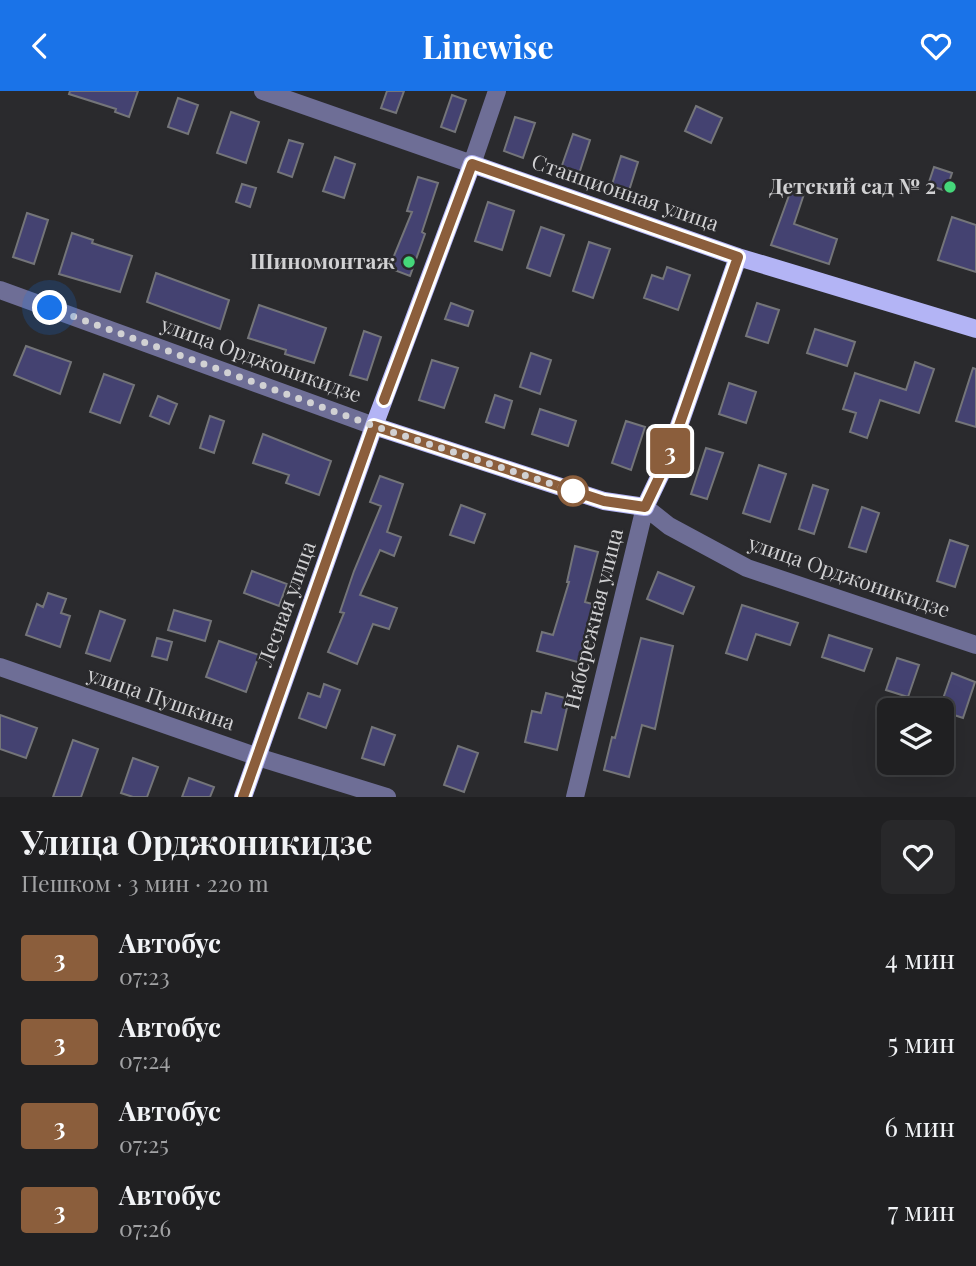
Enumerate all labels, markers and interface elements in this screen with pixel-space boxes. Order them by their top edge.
text: Linewise [422,24,554,67]
icon: back [21,27,59,65]
icon: heart [917,27,955,65]
street label: Станционная улица [528,146,724,236]
place label: Детский сад № 2 [769,171,936,199]
marker: Детский сад № 2 [942,179,958,195]
place label: Шиномонтаж [250,246,395,274]
marker: Шиномонтаж [401,254,417,270]
your location [32,290,67,325]
street label: улица Орджоникидзе [156,308,366,407]
line badge: 3 [647,428,693,474]
text: 3 [664,435,676,467]
unlabelled marker [558,476,588,506]
street label: Набережная улица [556,525,628,712]
street label: улица Орджоникидзе [744,527,954,623]
street label: Лесная улица [249,536,321,671]
street label: улица Пушкина [83,658,240,736]
map controls [877,698,954,775]
button: layers [877,698,954,775]
text: Улица Орджоникидзе [21,819,372,863]
button: heart [881,820,955,894]
text: Пешком · 3 мин · 220 m [21,867,269,898]
text: Автобус [119,925,221,960]
text: 4 мин [885,941,955,976]
text: 3 [54,942,65,974]
text: 07:23 [119,960,170,991]
text: Автобус [119,1009,221,1044]
text: 5 мин [887,1025,955,1060]
text: 3 [54,1026,65,1058]
text: 07:24 [119,1044,171,1075]
text: Автобус [119,1093,221,1128]
text: 6 мин [884,1109,955,1144]
text: 3 [54,1110,65,1142]
text: 07:25 [119,1128,169,1159]
text: Автобус [119,1177,221,1212]
text: 7 мин [888,1193,955,1228]
text: 3 [54,1194,65,1226]
text: 07:26 [119,1212,171,1243]

